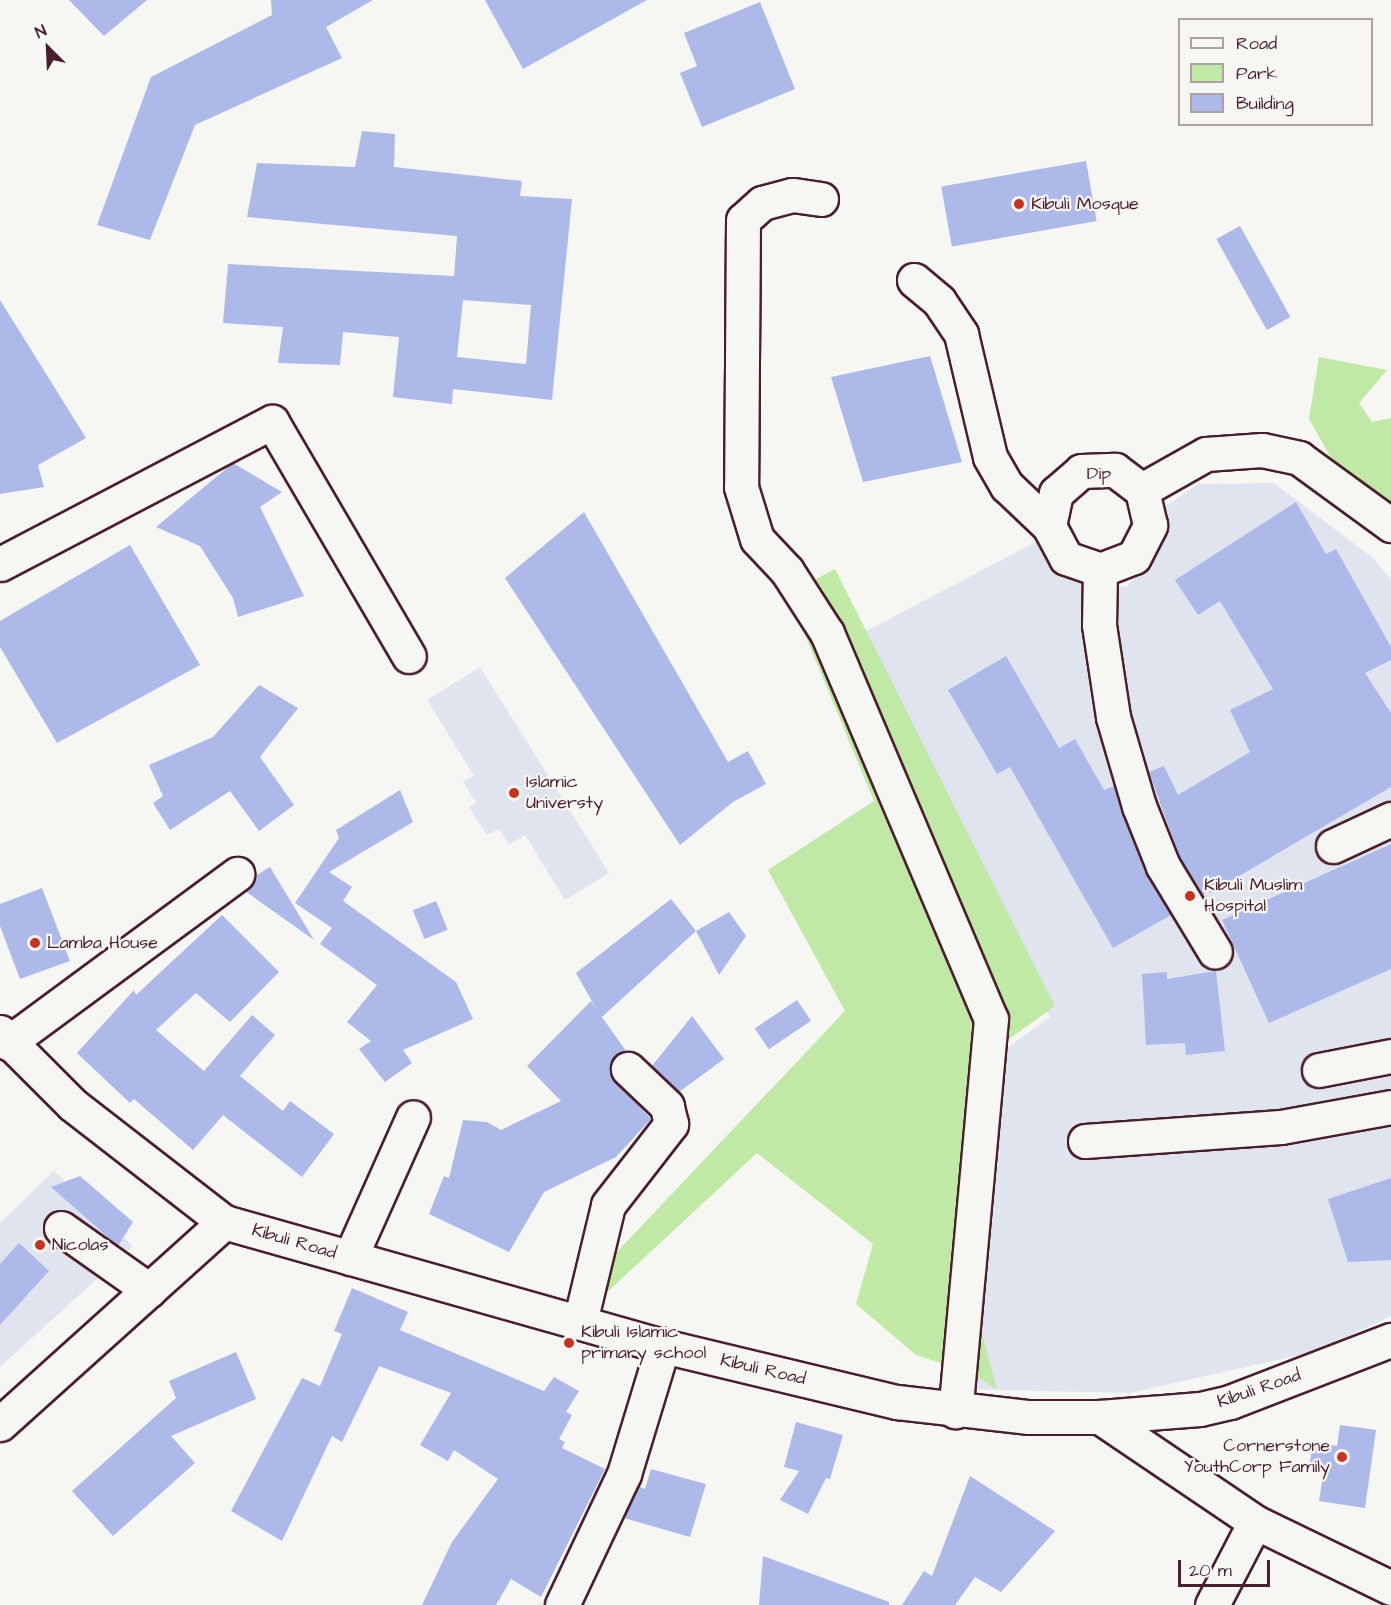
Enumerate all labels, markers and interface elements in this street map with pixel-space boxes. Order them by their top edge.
north arrow [18,18,78,78]
legend [1178,18,1373,126]
text: N [32,19,50,44]
text: Road [1236,31,1277,56]
text: Park [1236,61,1278,86]
text: Building [1236,91,1294,116]
place label: Kibuli Mosque [1031,193,1139,215]
marker: Kibuli Mosque [1012,197,1026,211]
street label: Dip [1087,463,1111,485]
place label: Islamic Universty [526,772,603,814]
marker: Islamic Universty [507,786,521,800]
place label: Kibuli Muslim Hospital [1204,875,1302,918]
marker: Kibuli Muslim Hospital [1181,887,1199,905]
place label: Lamba House [47,932,158,954]
marker: Lamba House [28,936,42,950]
street label: Kibuli Road [249,1220,339,1264]
place label: Nicolas [52,1234,109,1256]
marker: Nicolas [33,1238,47,1252]
place label: Kibuli Islamic primary school [581,1322,706,1364]
marker: Kibuli Islamic primary school [562,1336,576,1350]
street label: Kibuli Road [718,1350,808,1390]
street label: Kibuli Road [1214,1365,1304,1413]
place label: Cornerstone YouthCorp Family [1184,1436,1330,1478]
marker: Cornerstone YouthCorp Family [1335,1450,1349,1464]
scale bar [1181,1548,1272,1586]
text: 20 m [1189,1558,1232,1583]

